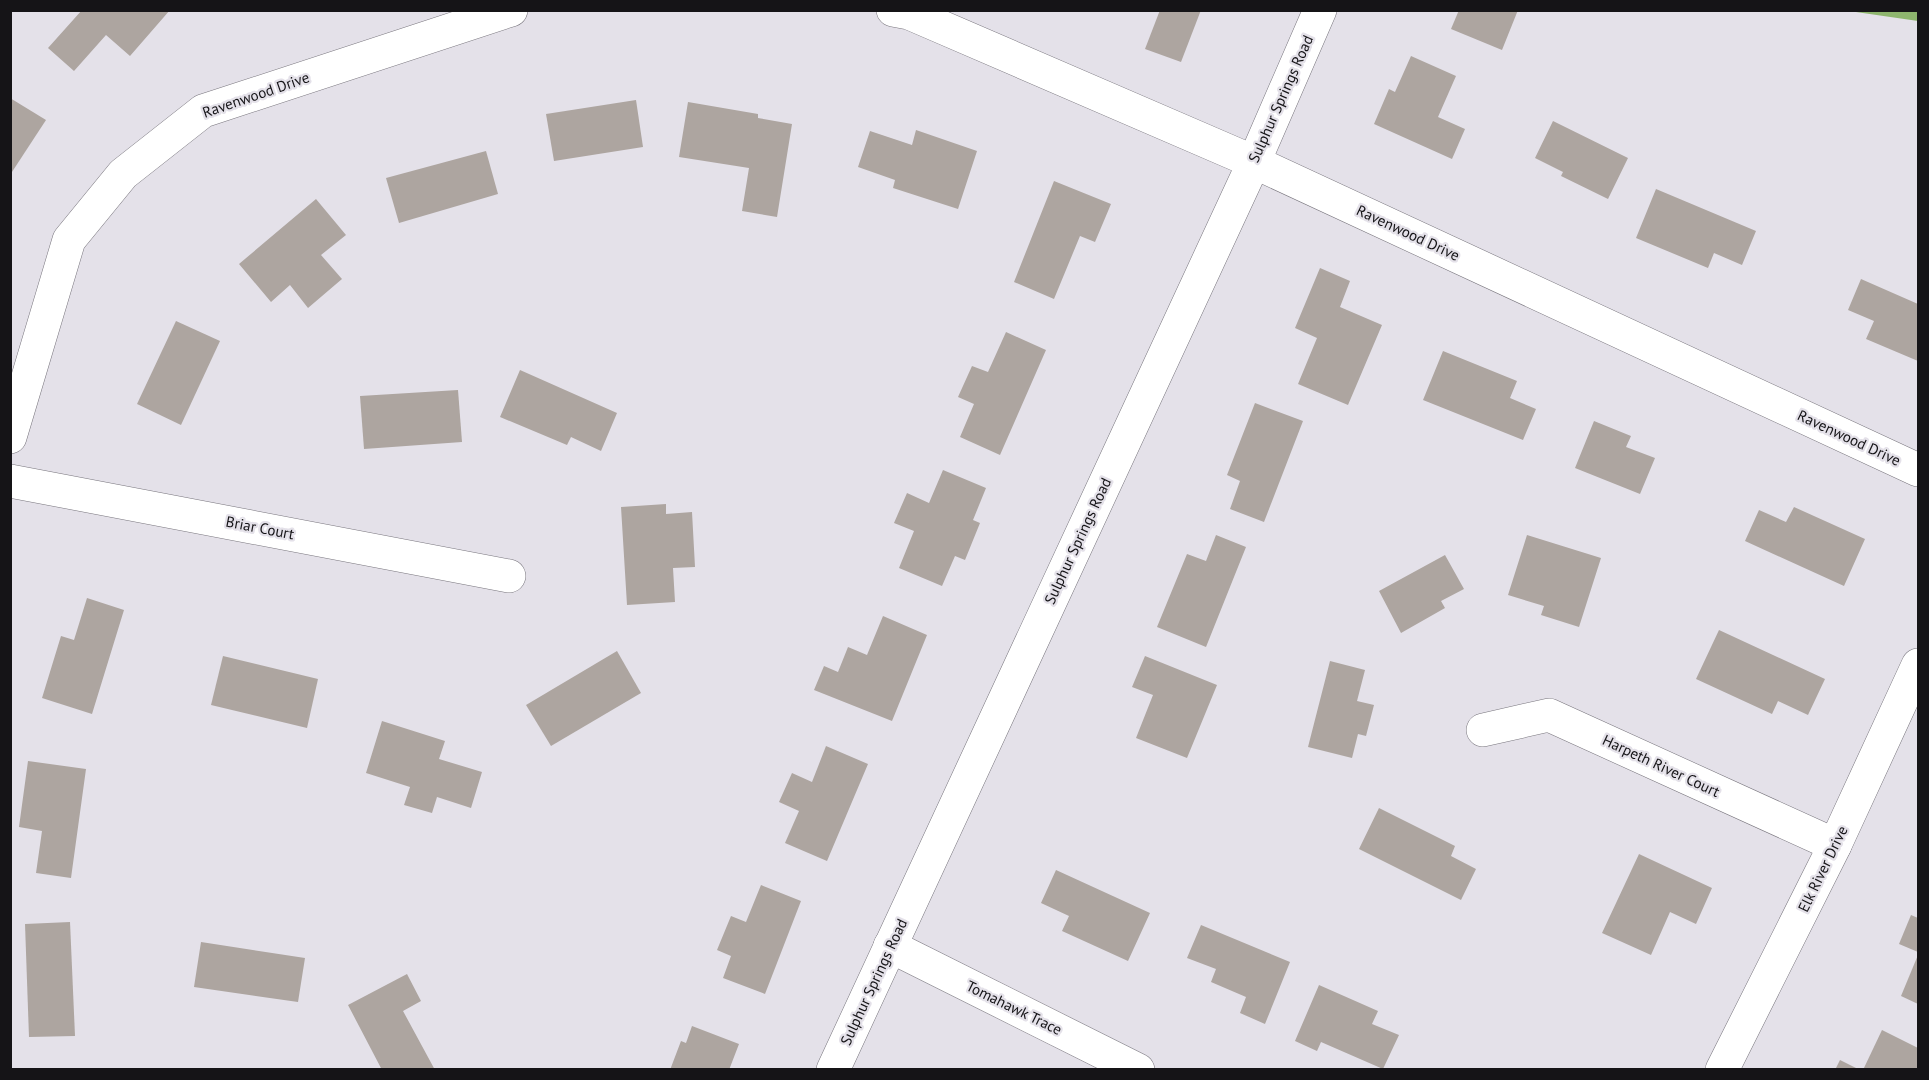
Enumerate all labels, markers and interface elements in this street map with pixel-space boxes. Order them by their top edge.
street label: Sulphur Springs Road [1244,32,1317,165]
street label: Ravenwood Drive [200,67,312,122]
street label: Ravenwood Drive [1354,200,1463,265]
street label: Ravenwood Drive [1795,405,1904,470]
street label: Sulphur Springs Road [1040,474,1115,607]
street label: Briar Court [224,512,296,543]
street label: Harpeth River Court [1600,730,1723,801]
street label: Elk River Drive [1794,823,1852,915]
street label: Sulphur Springs Road [836,915,911,1048]
street label: Tomahawk Trace [963,976,1065,1039]

